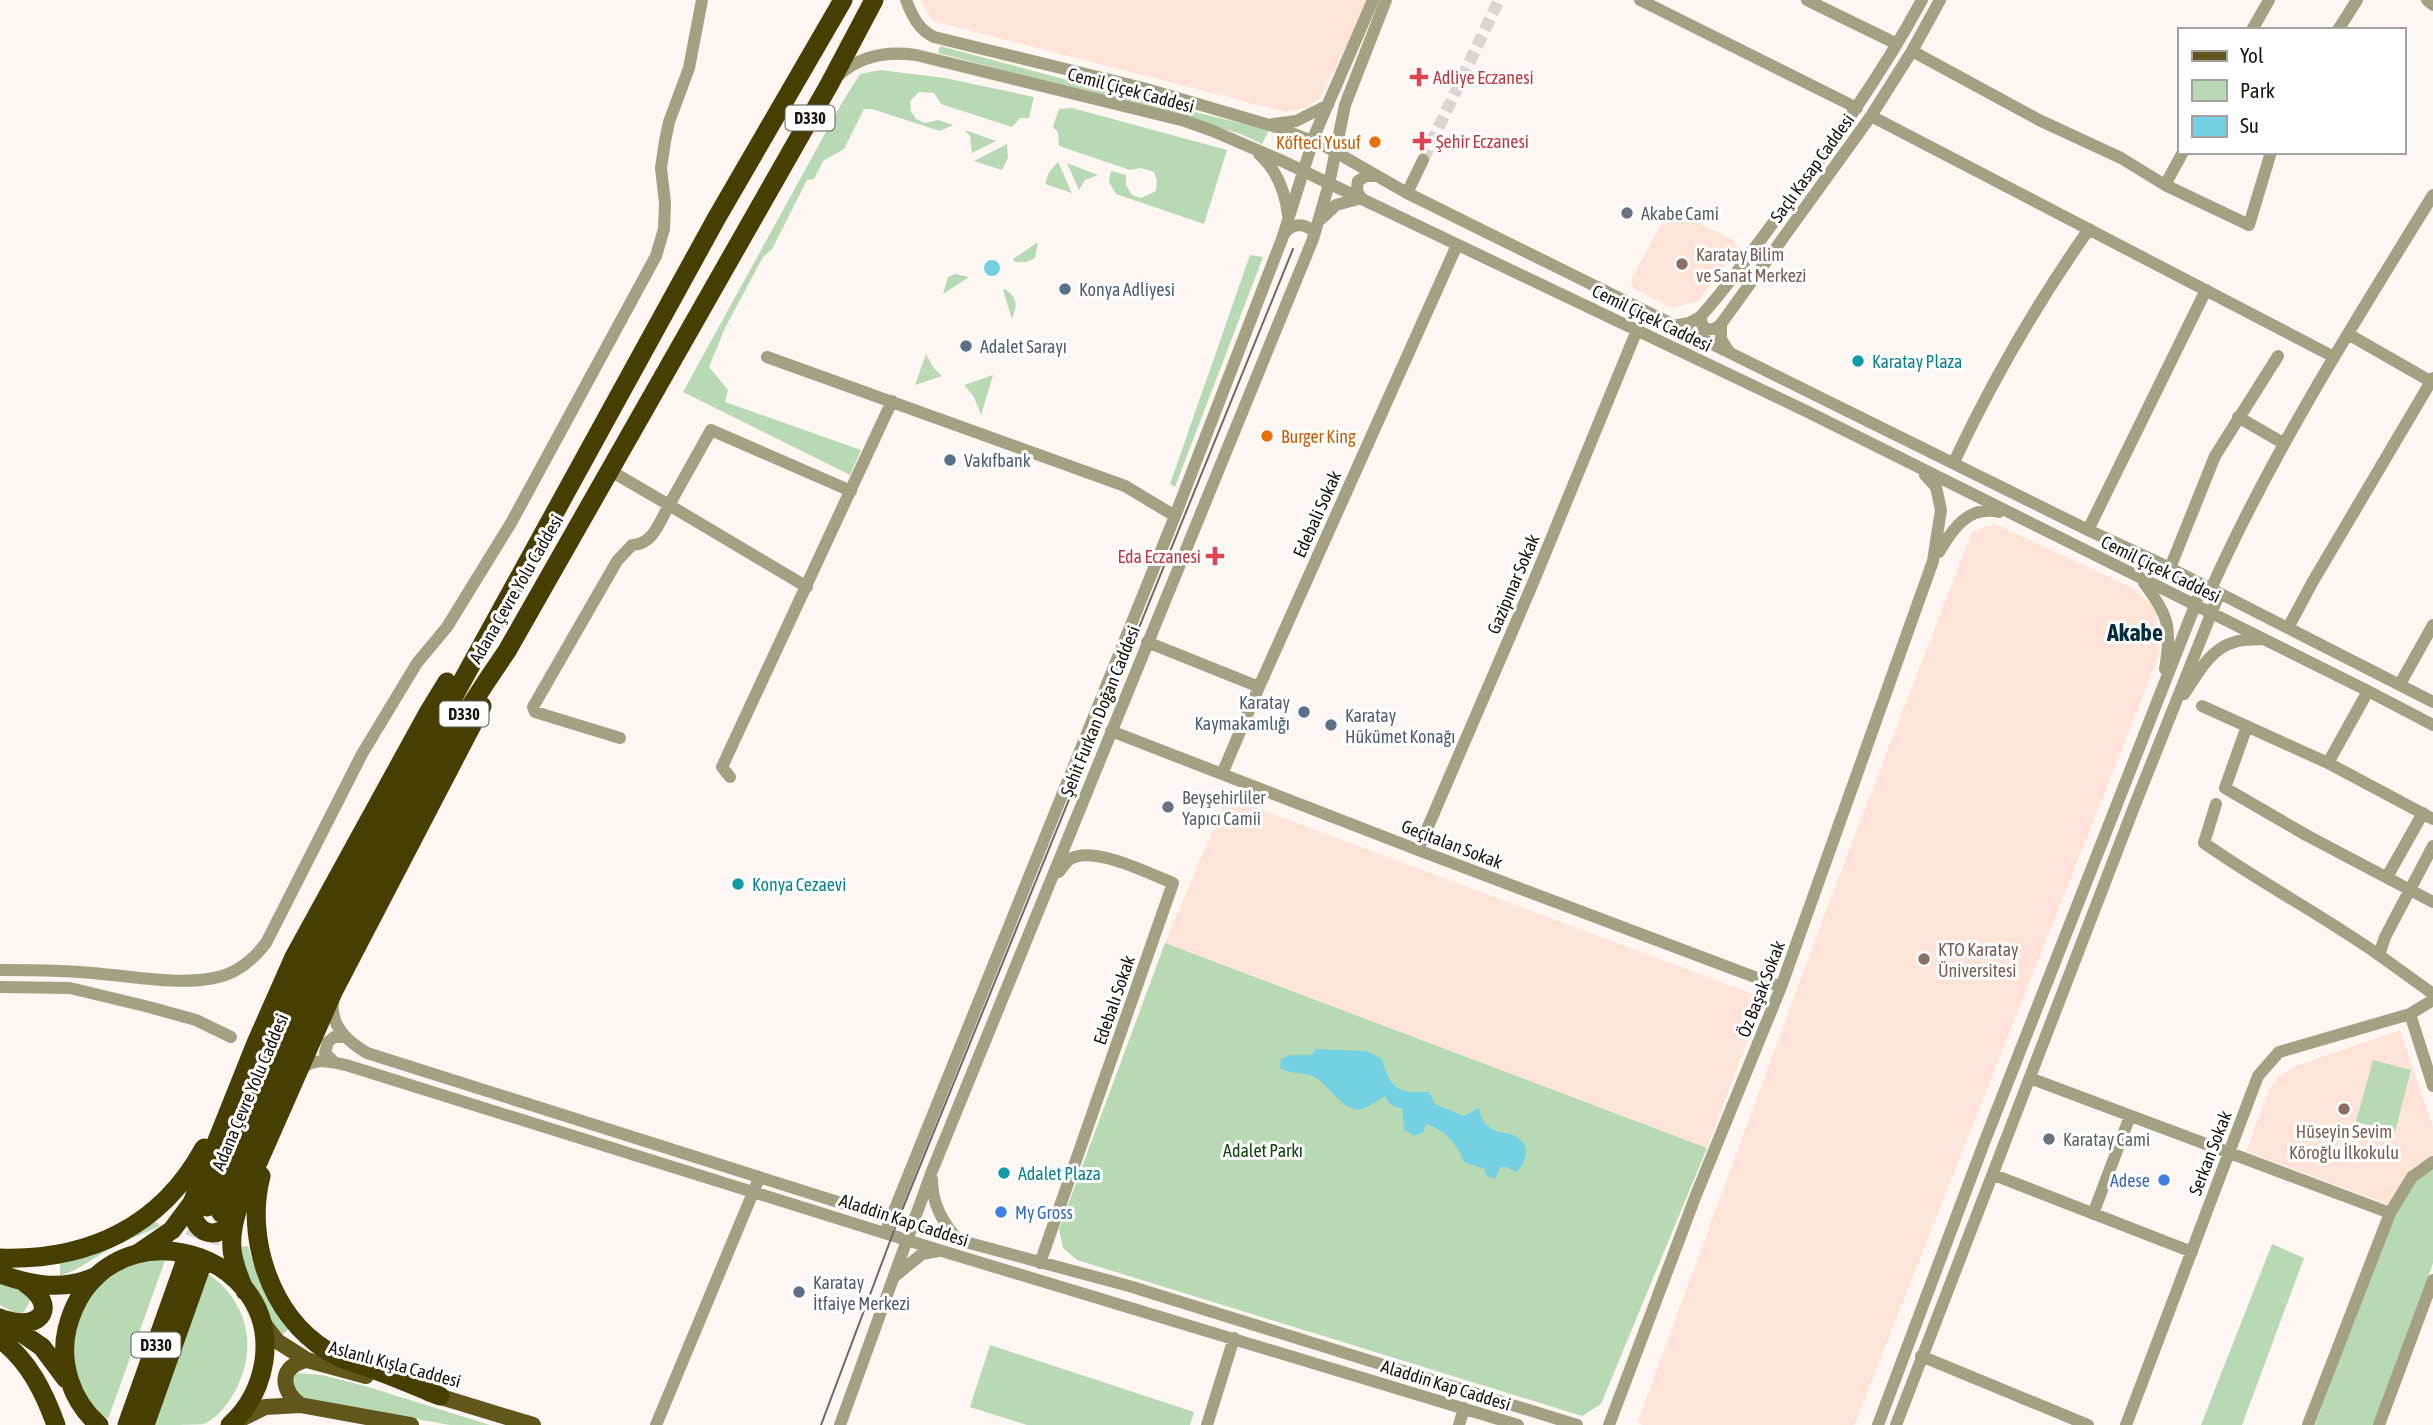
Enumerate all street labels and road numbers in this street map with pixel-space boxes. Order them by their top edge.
street label: Cemil Çiçek Caddesi [1065,63,1197,117]
road number: D330 [786,106,834,130]
street label: Saçlı Kasap Caddesi [1766,110,1858,226]
street label: Cemil Çiçek Caddesi [1589,280,1715,356]
street label: Edebali Sokak [1289,467,1346,561]
street label: Adana Çevre Yolu Caddesi [465,511,567,667]
street label: Gazipınar Sokak [1483,531,1543,637]
street label: Cemil Çiçek Caddesi [2098,531,2224,607]
street label: Şehit Furkan Doğan Caddesi [1056,622,1144,800]
road number: D330 [440,702,489,726]
street label: Geçitalan Sokak [1399,815,1506,873]
street label: Öz Başak Sokak [1733,938,1789,1040]
street label: Edebalı Sokak [1089,953,1139,1047]
street label: Adana Çevre Yolu Caddesi [207,1010,293,1174]
street label: Serkan Sokak [2184,1108,2236,1198]
street label: Aladdin Kap Caddesi [837,1189,971,1251]
road number: D330 [132,1332,180,1358]
street label: Aslanlı Kışla Caddesi [327,1336,463,1392]
street label: Aladdin Kap Caddesi [1379,1355,1513,1415]

